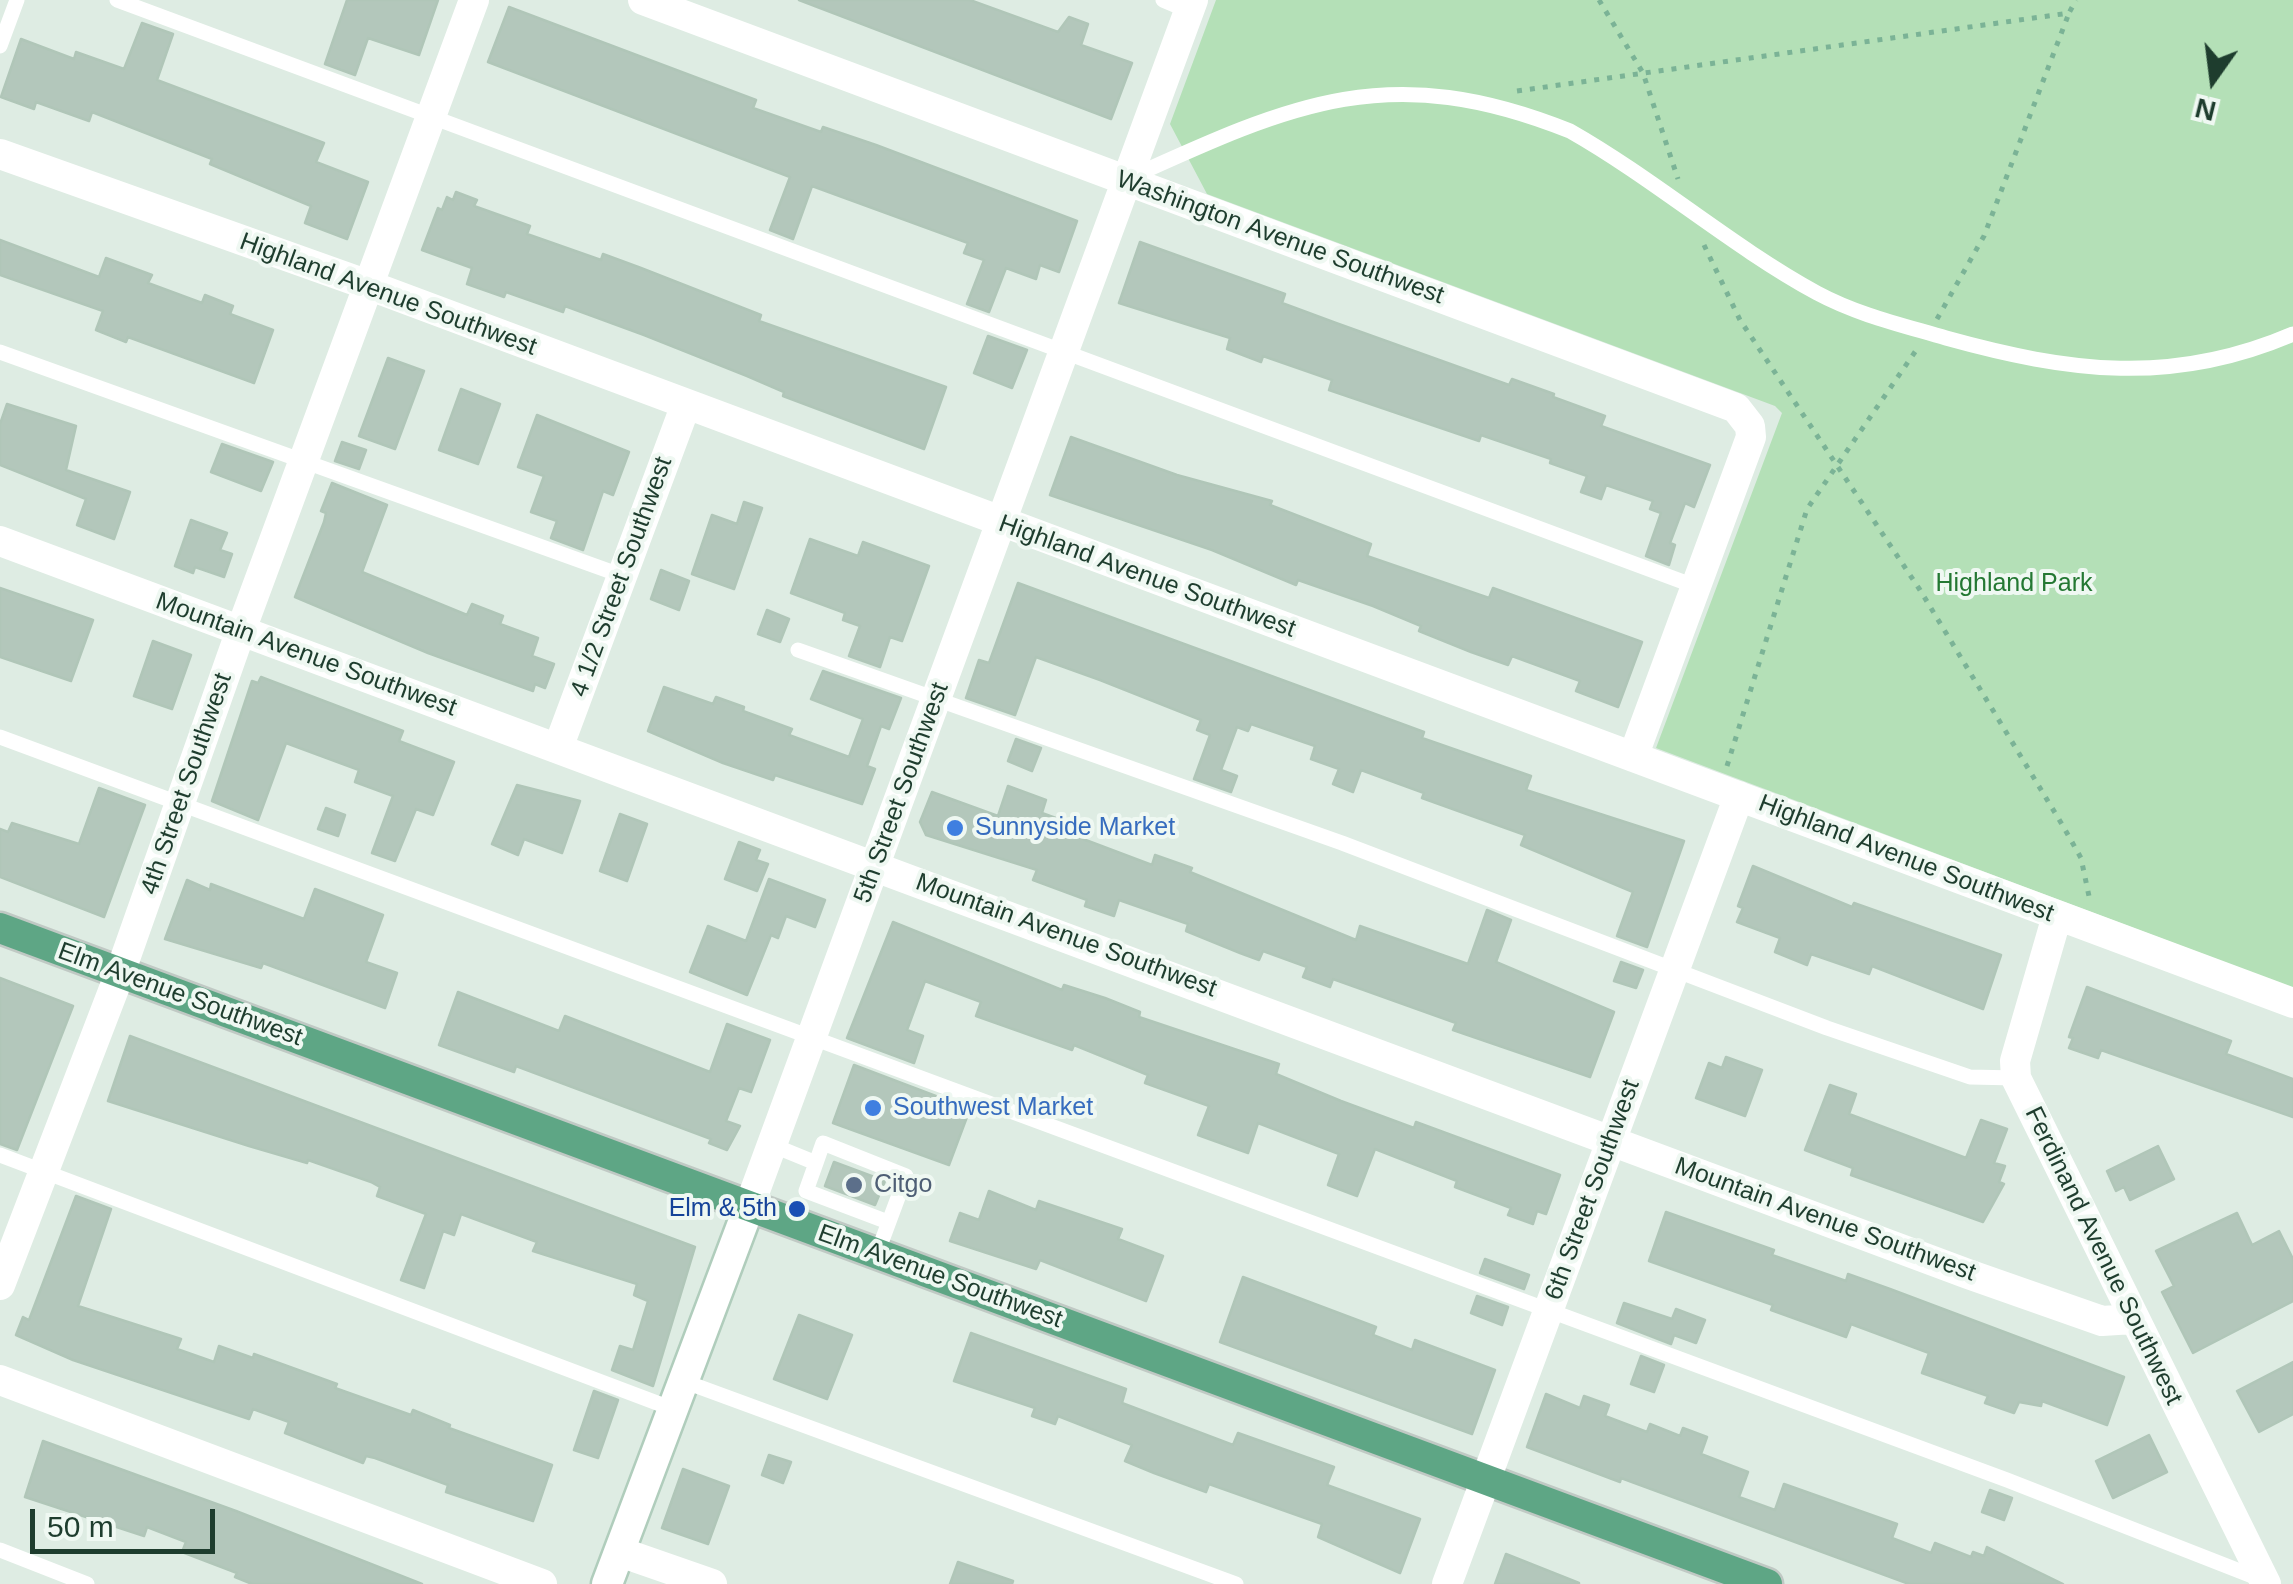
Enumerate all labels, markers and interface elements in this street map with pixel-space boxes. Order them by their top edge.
north arrow [2163,30,2263,130]
text: N [2192,92,2219,127]
street label: Washington Avenue Southwest [1112,165,1448,311]
street label: Highland Avenue Southwest [236,227,540,363]
street label: 4 1/2 Street Southwest [565,453,679,701]
street label: Highland Avenue Southwest [995,509,1299,645]
park label: Highland Park [1935,569,2093,599]
street label: Mountain Avenue Southwest [152,587,460,723]
street label: 4th Street Southwest [135,669,239,899]
street label: 5th Street Southwest [848,679,956,907]
street label: Highland Avenue Southwest [1754,789,2058,929]
place label: Sunnyside Market [975,813,1175,843]
marker: Sunnyside Market [944,817,966,839]
street label: Mountain Avenue Southwest [912,868,1220,1004]
street label: Elm Avenue Southwest [54,937,306,1053]
street label: 6th Street Southwest [1539,1076,1647,1304]
place label: Southwest Market [893,1093,1093,1123]
marker: Southwest Market [862,1097,884,1119]
street label: Ferdinand Avenue Southwest [2018,1102,2188,1410]
street label: Mountain Avenue Southwest [1671,1152,1979,1288]
place label: Citgo [874,1170,932,1200]
marker: Citgo [843,1174,865,1196]
place label: Elm & 5th [669,1194,777,1224]
marker: Elm & 5th [786,1198,808,1220]
street label: Elm Avenue Southwest [814,1219,1066,1335]
scale bar [35,1489,220,1551]
text: 50 m [47,1510,114,1543]

